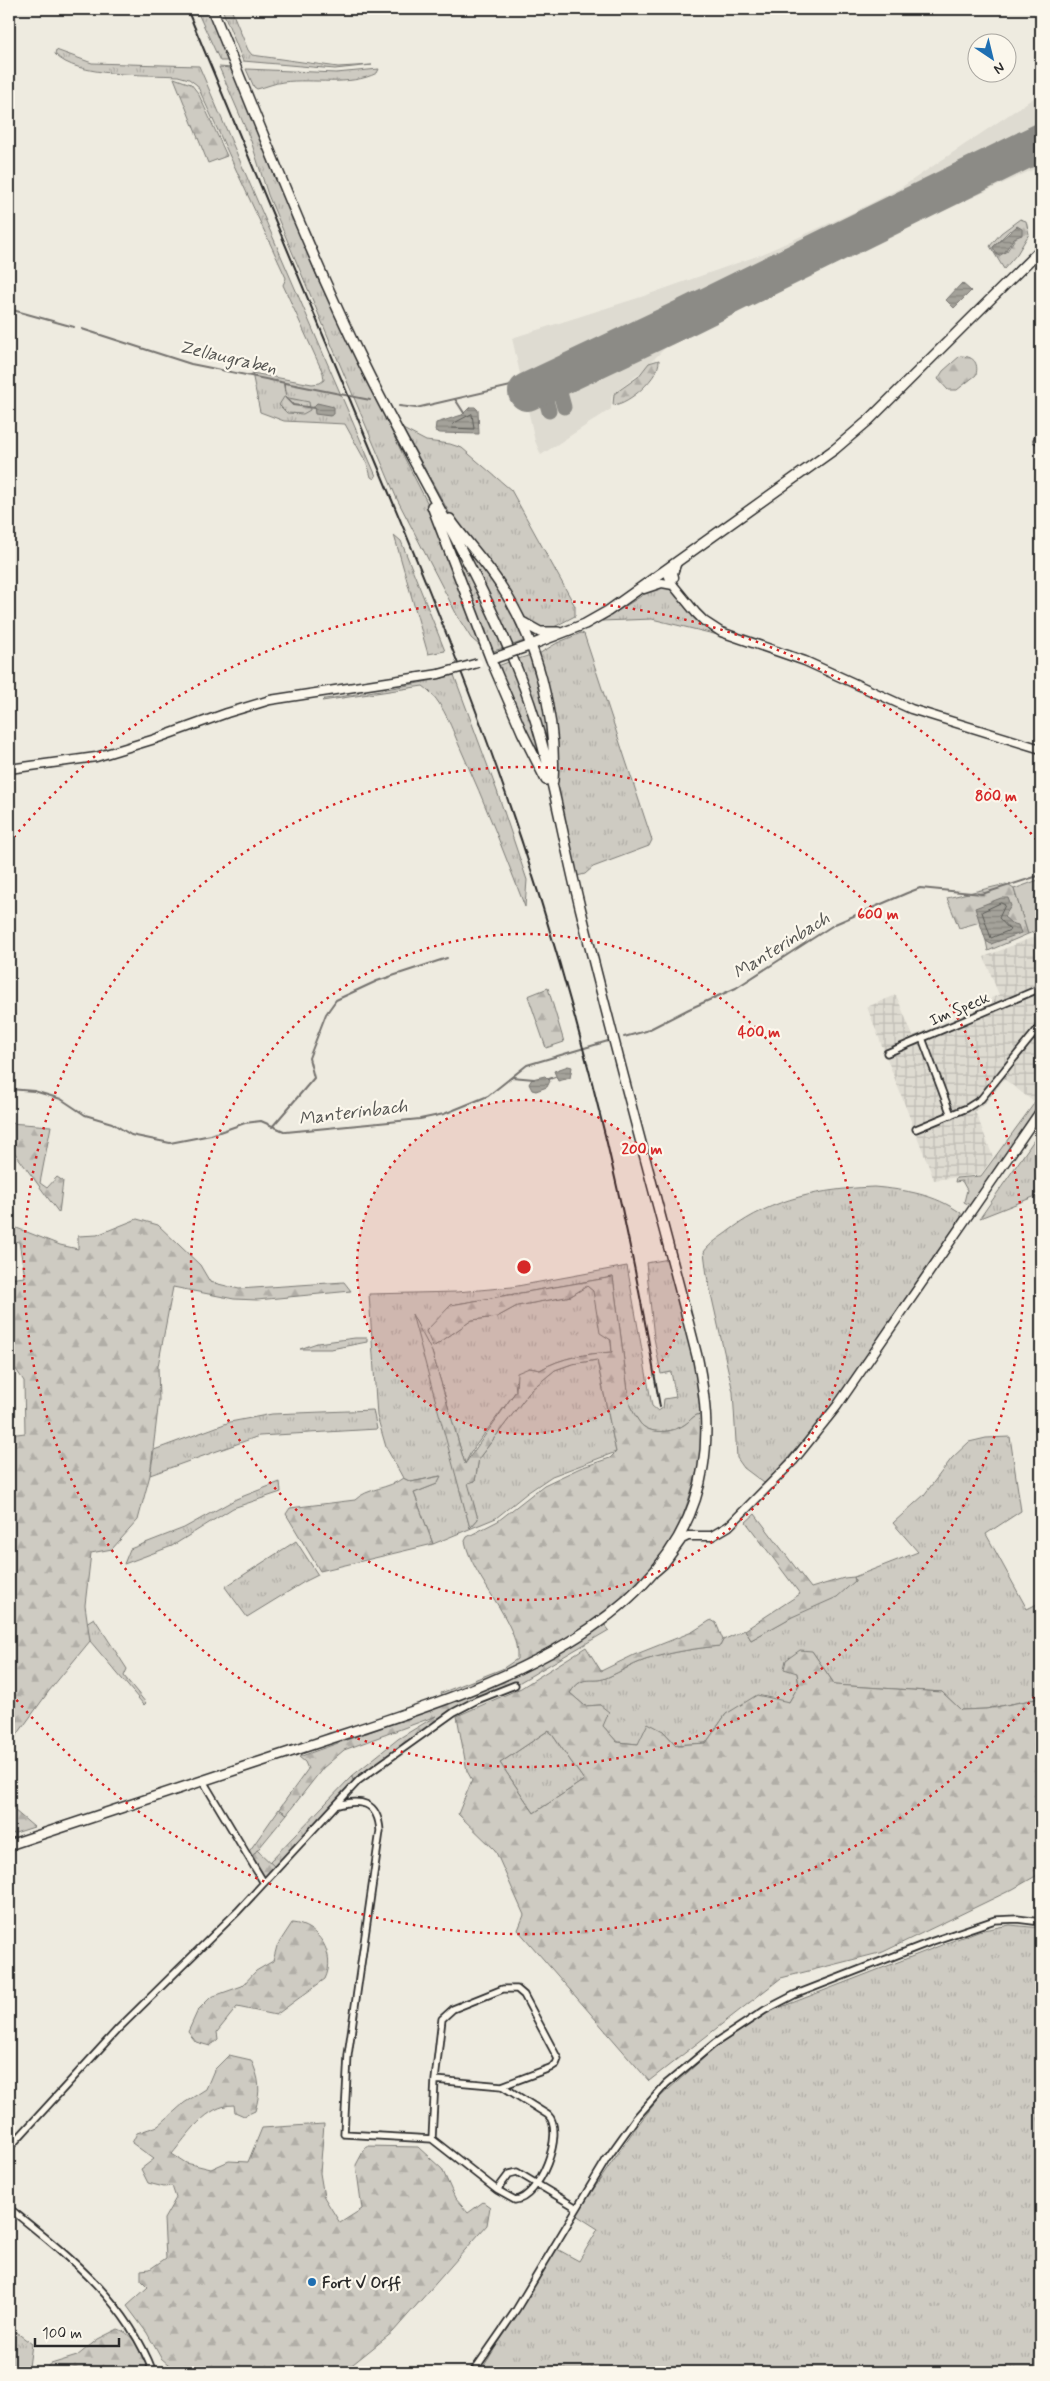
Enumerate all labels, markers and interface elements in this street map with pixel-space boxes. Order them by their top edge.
north arrow [968,32,1018,82]
text: N [990,58,1008,78]
water label: Zellaugraben [177,335,279,381]
text: 800 m [975,787,1017,807]
text: 600 m [857,905,899,925]
water label: Manterinbach [729,906,835,985]
street label: Im Speck [926,987,993,1031]
text: 400 m [738,1023,780,1043]
water label: Manterinbach [297,1094,409,1132]
text: 200 m [622,1140,663,1160]
centre of rings [515,1258,533,1276]
place label: Fort V Orff [322,2273,401,2294]
marker: Fort V Orff [306,2276,318,2288]
scale bar [35,2316,119,2348]
text: 100 m [42,2324,82,2344]

